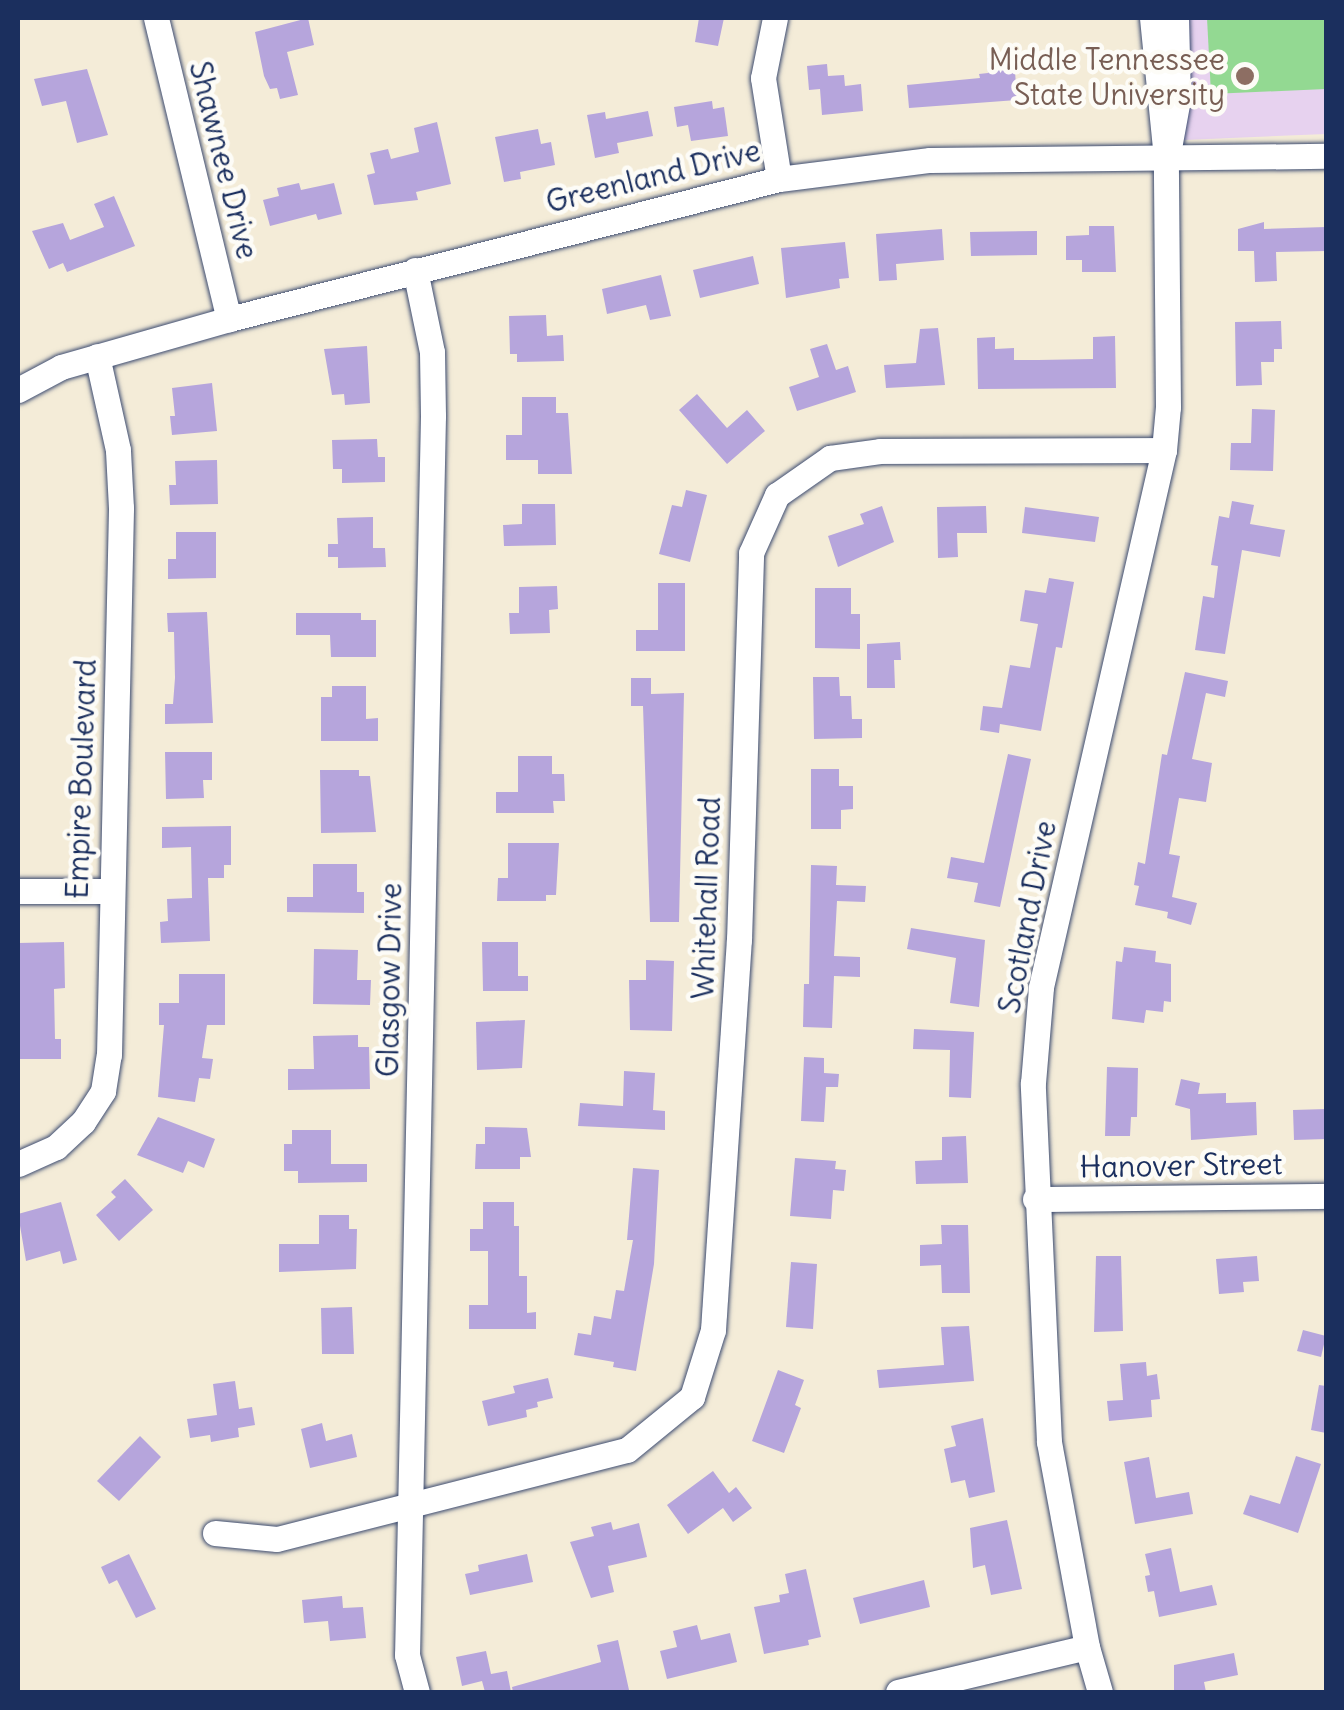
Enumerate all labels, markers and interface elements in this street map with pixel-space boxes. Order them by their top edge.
place label: Middle Tennessee State University [988,41,1225,112]
street label: Shawnee Drive [182,57,266,263]
marker: Middle Tennessee State University [1234,65,1256,87]
street label: Greenland Drive [542,132,764,220]
street label: Empire Boulevard [59,658,103,900]
street label: Whitehall Road [684,796,728,1000]
street label: Scotland Drive [991,818,1063,1016]
street label: Glasgow Drive [369,882,409,1078]
street label: Hanover Street [1079,1145,1283,1185]

